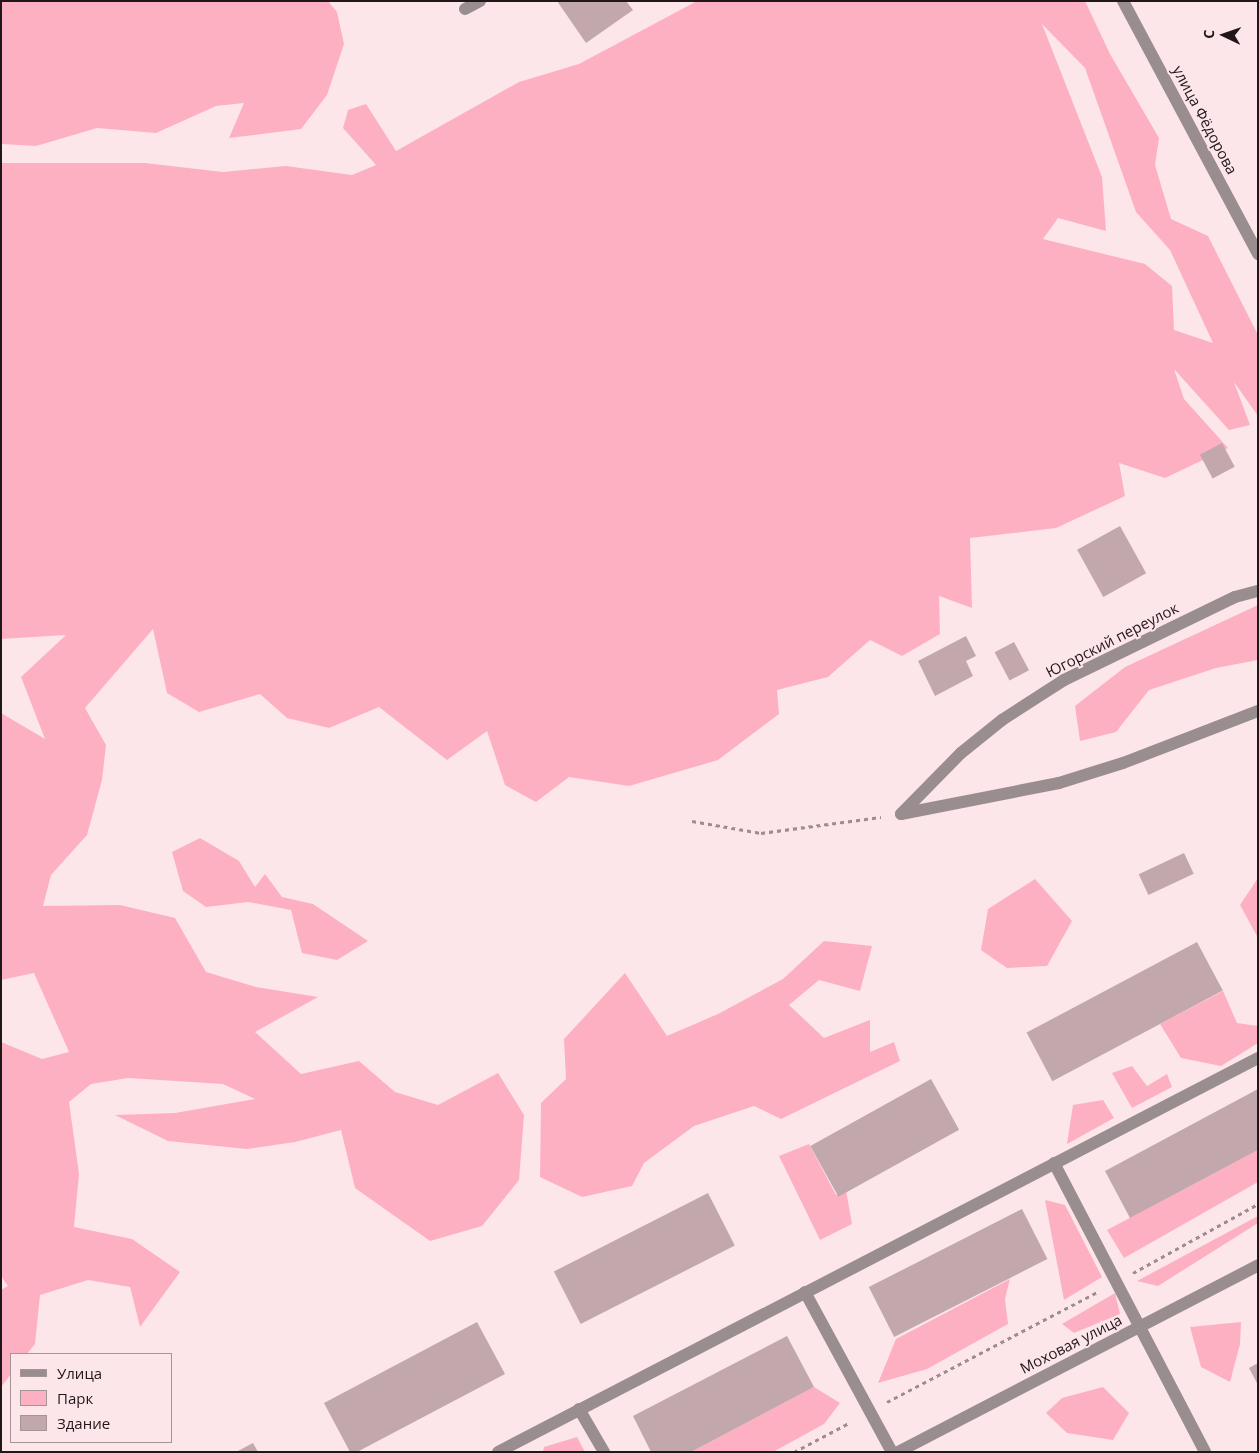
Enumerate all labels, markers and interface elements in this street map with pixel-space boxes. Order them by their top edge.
north arrow [1199,10,1249,60]
text: С [1199,29,1218,39]
street label: улица Фёдорова [1169,63,1241,177]
street label: Югорский переулок [1043,599,1181,681]
street label: Моховая улица [1017,1311,1125,1377]
legend [10,1353,172,1443]
text: Улица [57,1363,102,1383]
text: Парк [57,1388,93,1408]
text: Здание [57,1413,110,1433]

